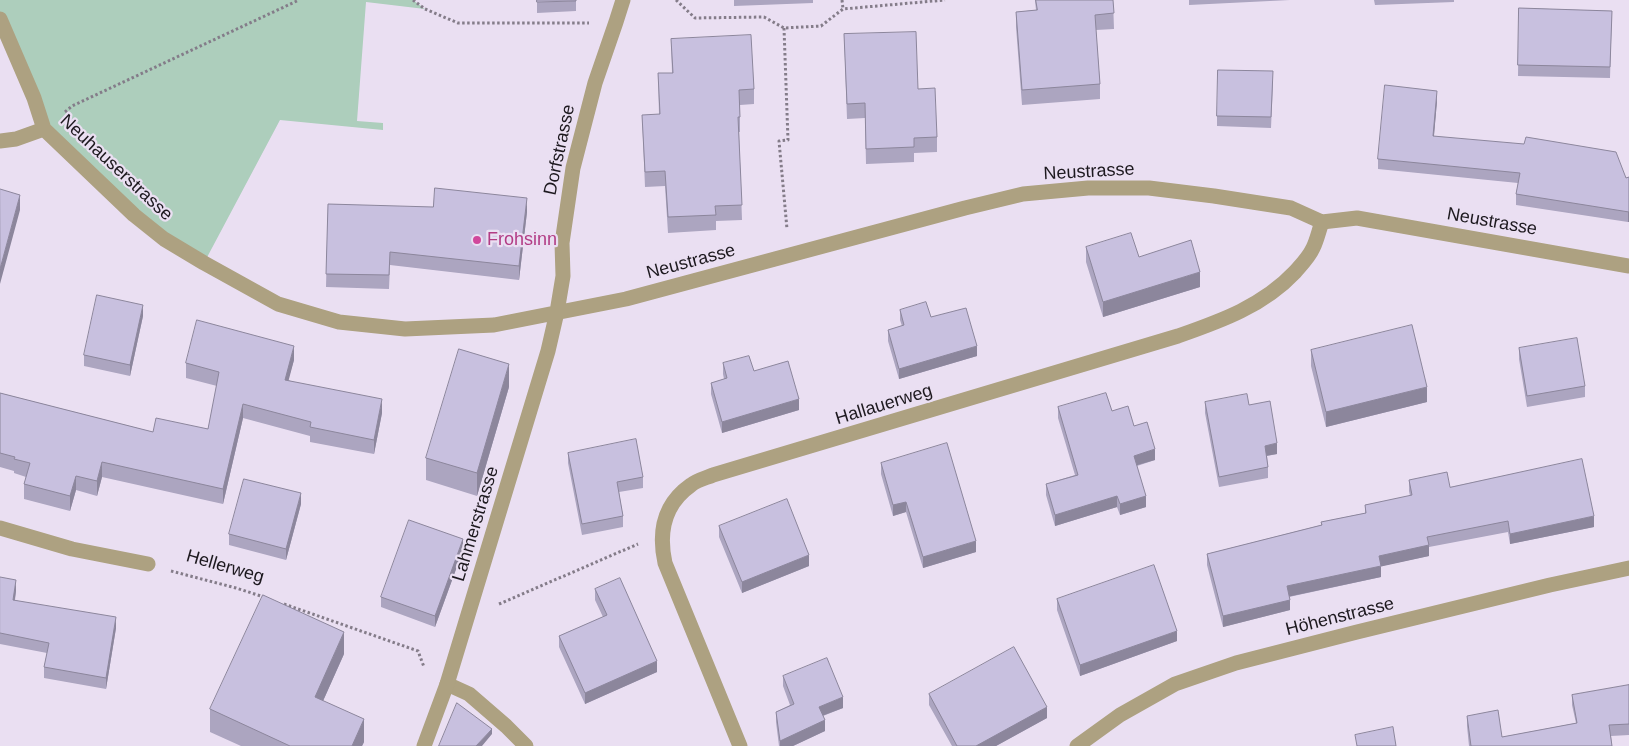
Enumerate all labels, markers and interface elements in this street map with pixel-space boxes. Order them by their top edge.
street label: Dorfstrasse [540,103,580,197]
street label: Neuhauserstrasse [55,110,177,226]
street label: Neustrasse [1043,159,1135,185]
street label: Neustrasse [1445,203,1539,241]
place label: Frohsinn [487,229,557,251]
marker: Frohsinn [471,234,483,246]
street label: Neustrasse [644,240,738,284]
street label: Hallauerweg [833,380,935,430]
street label: Lahmerstrasse [448,464,504,584]
street label: Hellerweg [184,546,266,588]
street label: Höhenstrasse [1284,593,1396,641]

